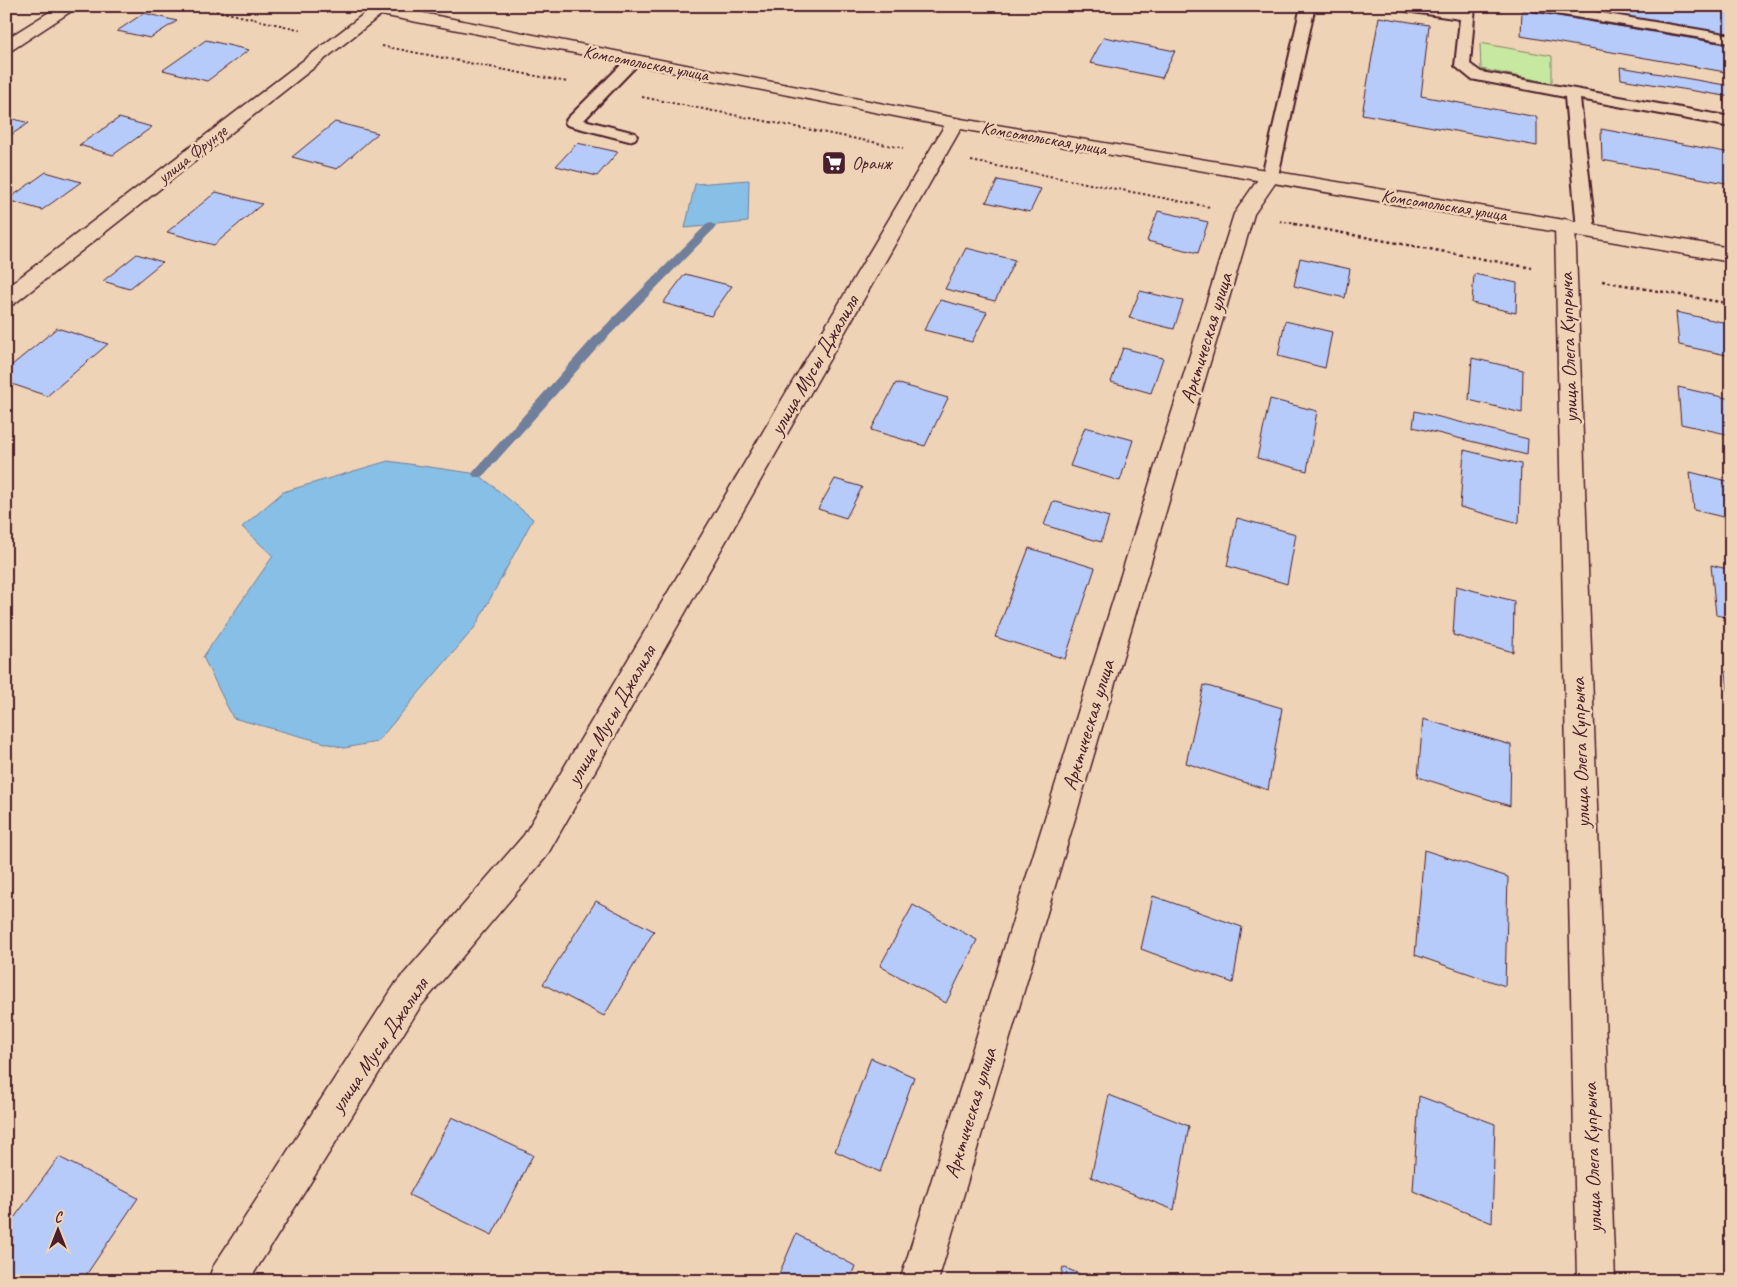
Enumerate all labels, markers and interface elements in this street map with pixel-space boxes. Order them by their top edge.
street label: Комсомольская улица [582,40,712,86]
street label: Комсомольская улица [980,116,1110,160]
street label: улица Фрунзе [152,119,233,189]
supermarket icon: Оранж [821,150,847,176]
place label: Оранж [852,152,894,174]
street label: Комсомольская улица [1380,184,1510,226]
street label: Арктическая улица [1174,268,1239,406]
street label: улица Олега Купрыча [1552,271,1584,426]
street label: улица Мусы Джалиля [762,289,865,441]
street label: улица Мусы Джалиля [559,639,662,791]
street label: Арктическая улица [1056,655,1121,793]
street label: улица Олега Купрыча [1564,676,1596,831]
street label: улица Мусы Джалиля [323,971,435,1119]
street label: Арктическая улица [938,1043,1003,1181]
street label: улица Олега Купрыча [1576,1081,1608,1236]
north arrow [32,1204,82,1254]
text: С [55,1209,64,1226]

